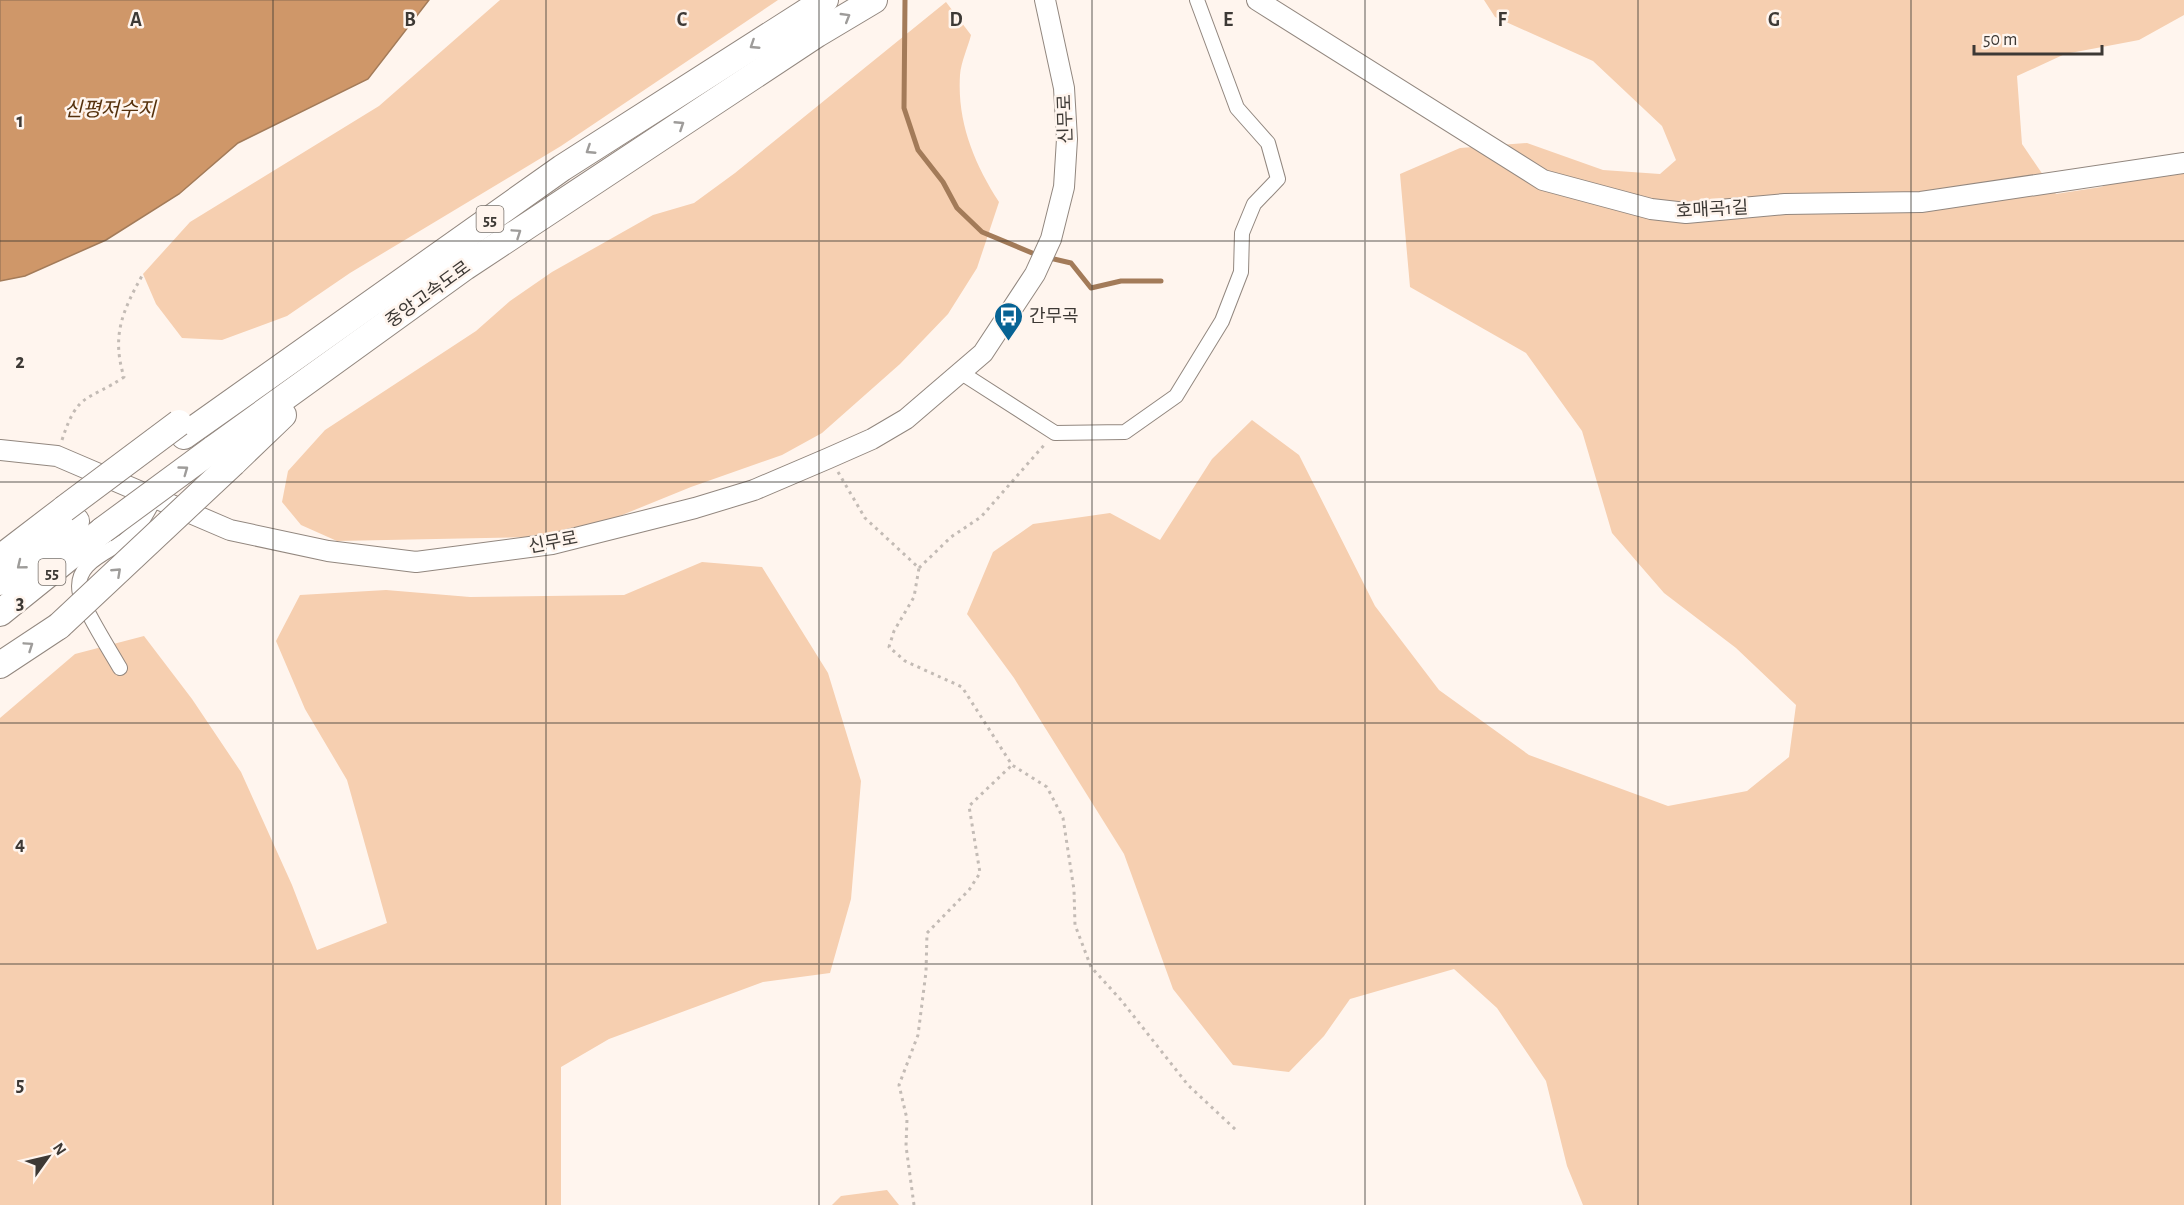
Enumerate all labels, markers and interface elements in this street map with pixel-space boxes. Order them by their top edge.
text: A [130,10,142,30]
text: B [404,10,416,30]
text: C [677,10,688,30]
text: D [949,10,963,30]
text: E [1223,10,1233,30]
text: F [1497,10,1507,30]
text: G [1768,10,1780,30]
one-way arrow [840,13,850,24]
scale bar [1974,18,2102,56]
text: 50 m [1983,31,2017,49]
one-way arrow [750,37,760,49]
street label: 신무로 [1055,94,1076,144]
water label: 신평저수지 [64,99,158,120]
text: 1 [16,111,24,131]
one-way arrow [673,121,684,132]
one-way arrow [586,143,597,154]
street label: 호매곡1길 [1675,198,1749,221]
road number: 55 [476,206,504,232]
one-way arrow [511,228,521,240]
street label: 중앙고속도로 [382,257,474,331]
bus stop icon: 간무곡 [992,300,1024,342]
place label: 간무곡 [1029,307,1079,326]
text: 2 [15,352,25,372]
one-way arrow [178,466,189,477]
street label: 신무로 [527,528,579,557]
one-way arrow [17,557,28,568]
road number: 55 [38,559,66,585]
one-way arrow [110,568,120,579]
text: 3 [16,593,24,613]
one-way arrow [23,642,34,653]
text: 4 [15,834,25,854]
text: 5 [16,1075,24,1095]
north arrow [18,1127,78,1187]
text: N [50,1140,69,1158]

